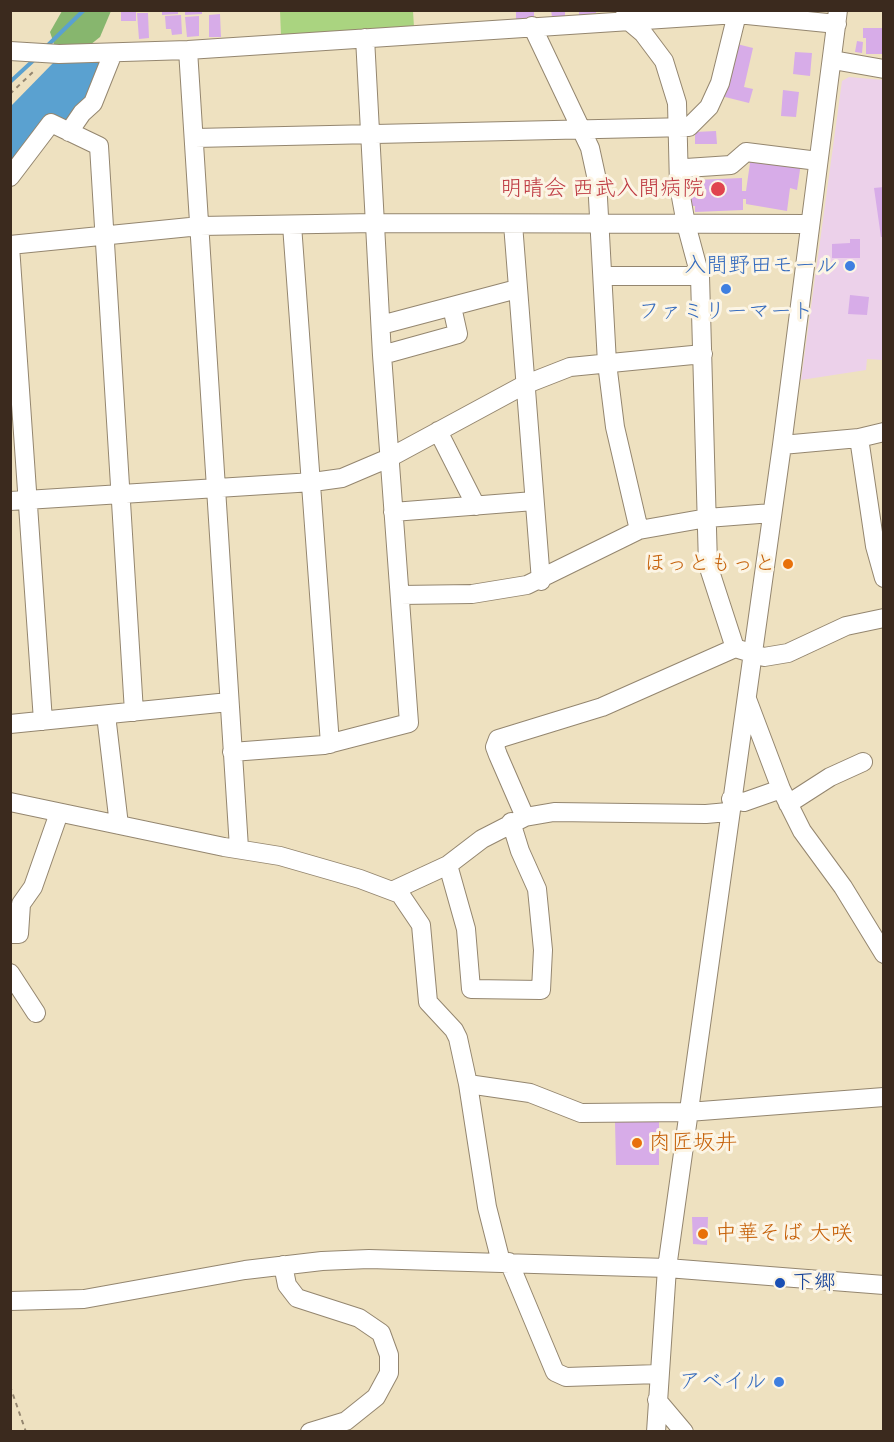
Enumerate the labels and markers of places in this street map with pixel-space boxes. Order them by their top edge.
place label: 明晴会 西武入間病院 [500,176,704,202]
marker: 明晴会 西武入間病院 [709,180,727,198]
place label: 入間野田モール [684,253,838,279]
marker: 入間野田モール [843,259,857,273]
marker: ファミリーマート [719,282,733,296]
place label: ファミリーマート [638,299,814,325]
place label: ほっともっと [644,551,776,577]
marker: ほっともっと [781,557,795,571]
place label: 肉匠坂井 [649,1130,737,1156]
marker: 肉匠坂井 [630,1136,644,1150]
place label: 中華そば 大咲 [715,1221,853,1247]
marker: 中華そば 大咲 [696,1227,710,1241]
place label: 下郷 [792,1270,836,1296]
marker: 下郷 [773,1276,787,1290]
place label: アベイル [679,1369,767,1395]
marker: アベイル [772,1375,786,1389]

